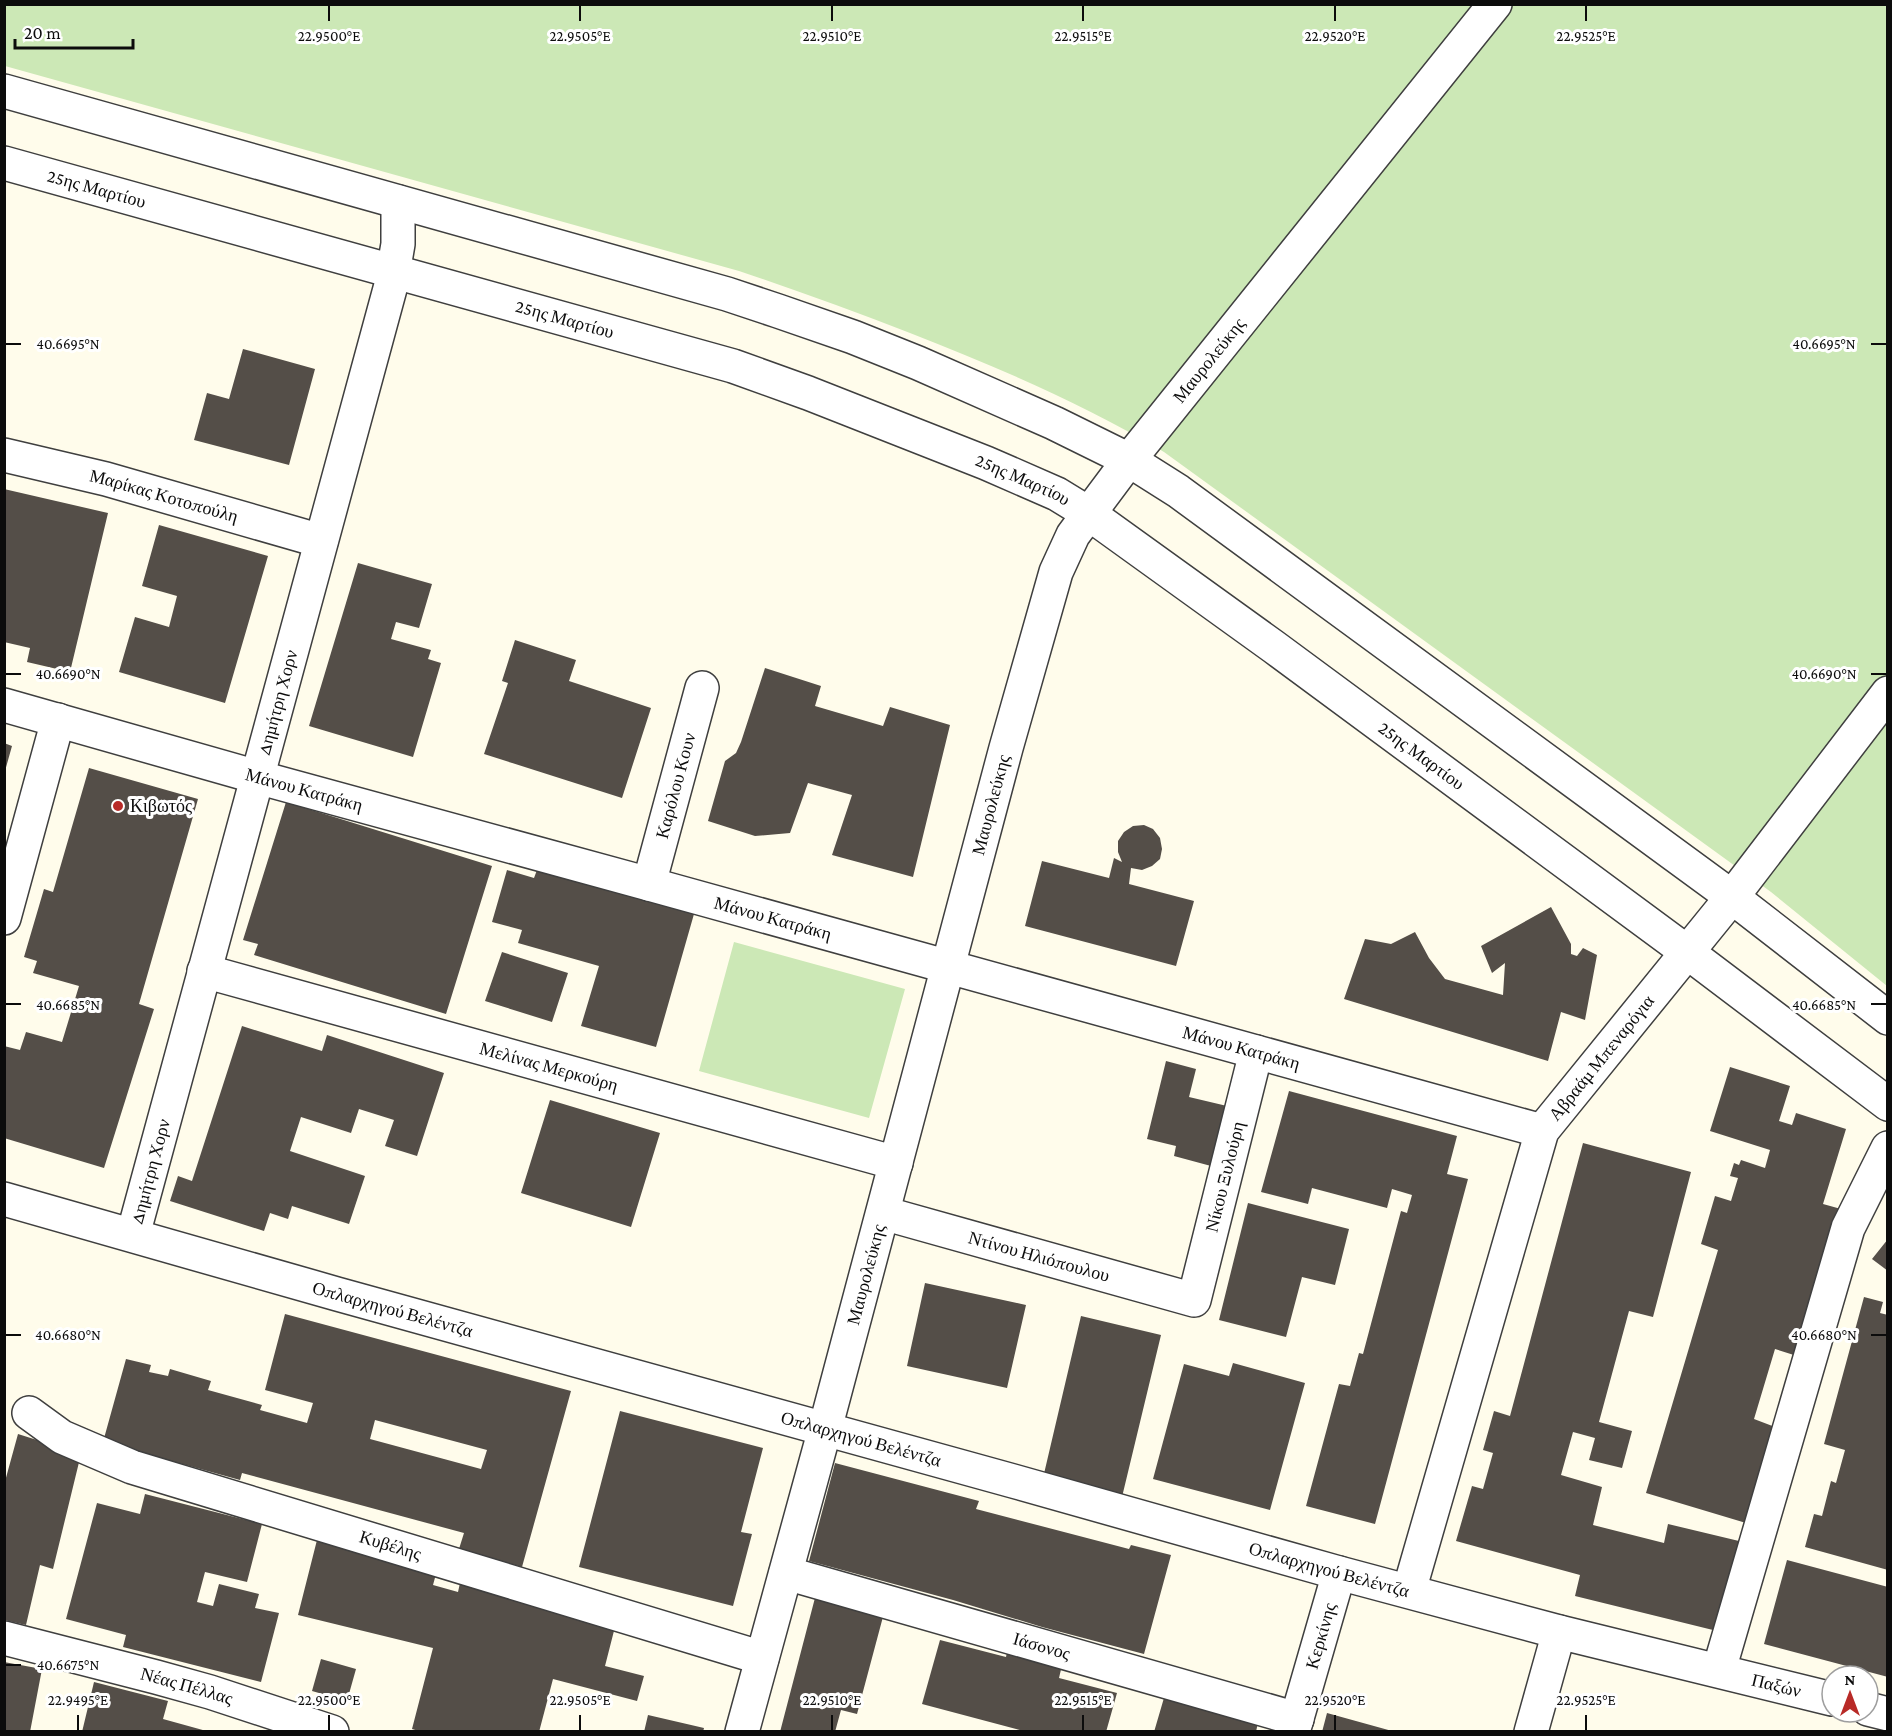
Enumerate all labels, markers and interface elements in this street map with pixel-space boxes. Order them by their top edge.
scale bar [15,12,134,50]
text: 20 m [24,23,61,43]
text: 22.9500°E [298,28,360,44]
text: 22.9505°E [549,28,611,44]
text: 22.9510°E [802,28,862,44]
text: 22.9515°E [1054,28,1112,44]
text: 22.9520°E [1305,28,1365,44]
text: 22.9525°E [1556,28,1616,44]
street label: 25ης Μαρτίου [45,166,148,212]
street label: 25ης Μαρτίου [513,296,616,342]
street label: Μαυρολεύκης [1169,314,1249,407]
text: 40.6695°N [36,336,100,352]
text: 40.6695°N [1792,336,1856,352]
street label: 25ης Μαρτίου [973,450,1074,510]
street label: Μαρίκας Κοτοπούλη [88,465,240,527]
street label: Δημήτρη Χορν [254,648,301,757]
text: 40.6690°N [35,666,101,682]
text: 40.6690°N [1791,666,1857,682]
street label: 25ης Μαρτίου [1375,718,1468,794]
street label: Καρόλου Κουν [652,730,699,841]
street label: Μαυρολεύκης [968,752,1014,857]
street label: Μάνου Κατράκη [243,764,365,815]
place label: Κιβωτός [130,796,192,816]
marker: Κιβωτός [111,799,125,813]
street label: Μάνου Κατράκη [712,893,834,944]
street label: Αβραάμ Μπεναρόγια [1545,991,1659,1125]
text: 40.6685°N [36,997,100,1013]
text: 40.6685°N [1792,997,1856,1013]
street label: Μάνου Κατράκη [1180,1022,1302,1074]
street label: Μελίνας Μερκούρη [477,1038,620,1095]
street label: Δημήτρη Χορν [127,1117,174,1226]
street label: Νίκου Ξυλούρη [1201,1119,1248,1234]
street label: Μαυρολεύκης [843,1222,889,1327]
street label: Ντίνου Ηλιόπουλου [966,1227,1112,1286]
street label: Οπλαρχηγού Βελέντζα [310,1278,476,1341]
text: 40.6680°N [35,1327,101,1343]
text: 40.6680°N [1791,1327,1857,1343]
street label: Οπλαρχηγού Βελέντζα [779,1407,944,1471]
street label: Κυβέλης [357,1527,424,1564]
street label: Οπλαρχηγού Βελέντζα [1247,1538,1412,1602]
street label: Κερκίνης [1302,1600,1340,1671]
street label: Ιάσoνος [1011,1628,1073,1664]
text: 40.6675°N [37,1657,99,1673]
street label: Νέας Πέλλας [139,1663,236,1709]
north arrow [1820,1664,1880,1724]
street label: Παξών [1749,1670,1803,1701]
text: N [1845,1671,1856,1688]
text: 22.9495°E [48,1692,108,1708]
text: 22.9500°E [298,1692,360,1708]
text: 22.9505°E [549,1692,611,1708]
text: 22.9510°E [802,1692,862,1708]
text: 22.9515°E [1054,1692,1112,1708]
text: 22.9520°E [1305,1692,1365,1708]
text: 22.9525°E [1556,1692,1616,1708]

